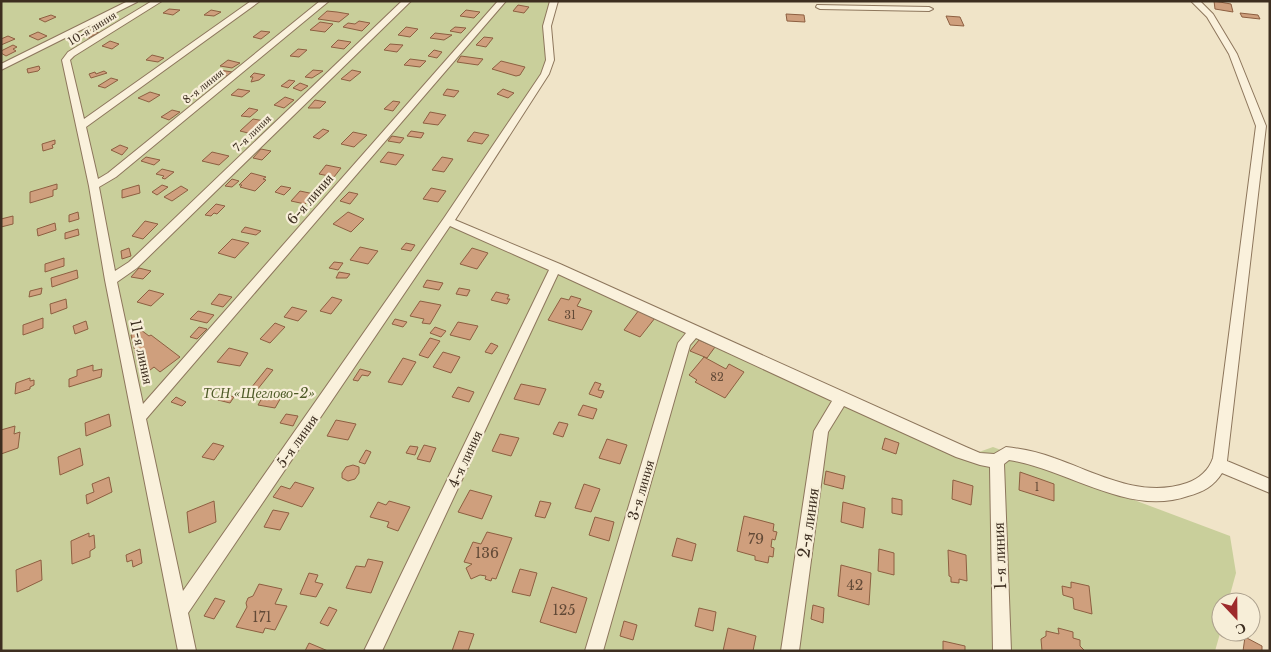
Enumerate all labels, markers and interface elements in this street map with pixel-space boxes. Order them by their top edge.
street label: 10-я линия [65,8,119,48]
street label: 8-я линия [180,65,226,107]
street label: 7-я линия [230,112,274,154]
street label: 6-я линия [283,169,337,228]
house number: 31 [564,308,576,322]
street label: 11-я линия [126,318,158,386]
house number: 82 [710,370,724,384]
park label: ТСН «Щеглово-2» [203,384,315,402]
street label: 5-я линия [272,410,322,471]
street label: 4-я линия [444,427,486,490]
street label: 3-я линия [624,457,658,522]
house number: 1 [1035,480,1040,494]
street label: 2-я линия [793,486,823,559]
street label: 1-я линия [988,521,1010,590]
house number: 79 [748,530,764,548]
house number: 136 [475,544,499,562]
house number: 42 [847,576,863,594]
north arrow [1211,592,1261,642]
house number: 125 [553,601,575,619]
house number: 171 [252,608,272,626]
text: С [1233,619,1249,639]

